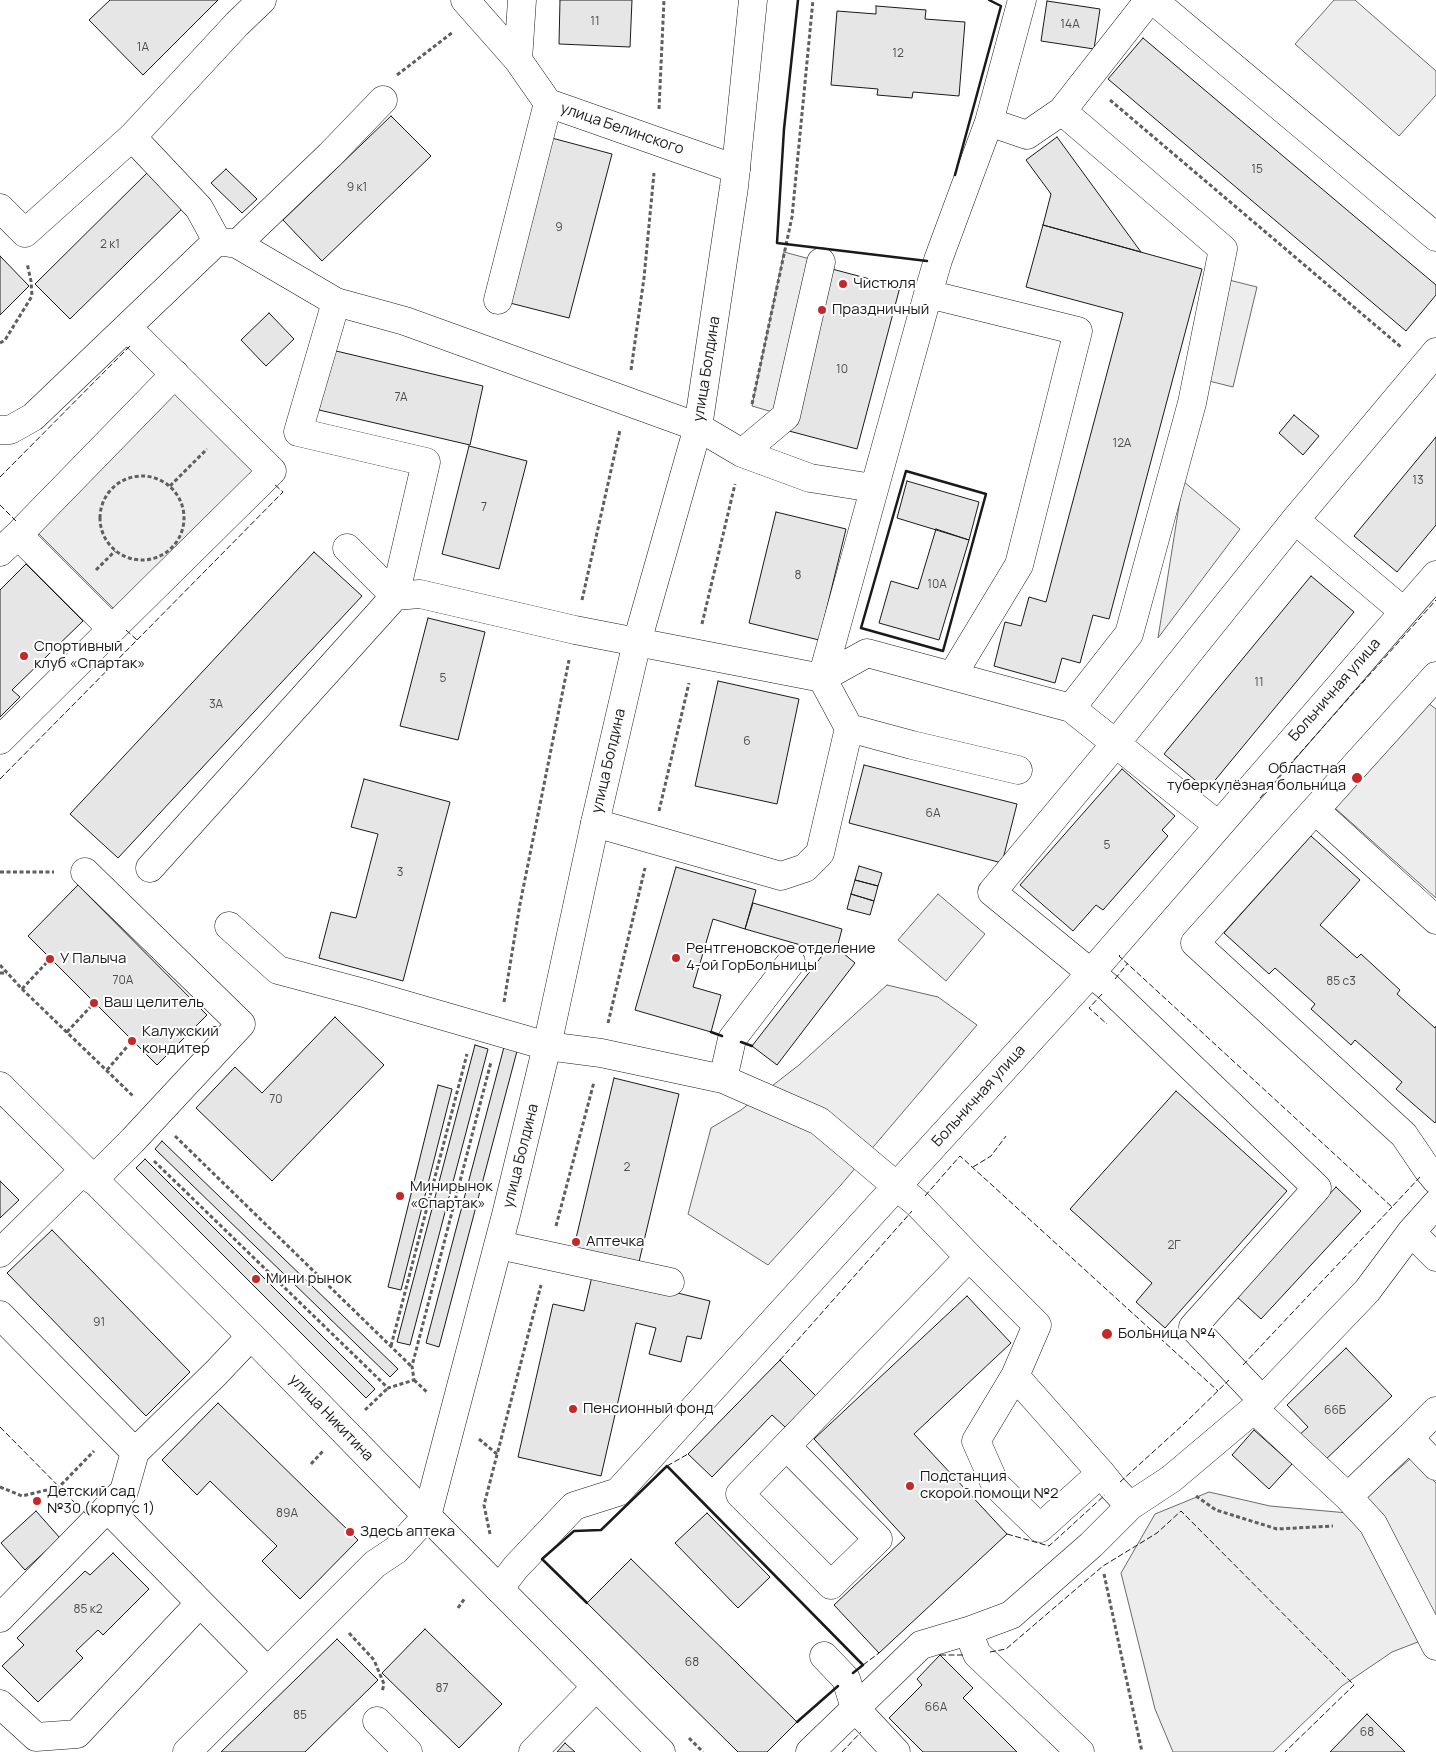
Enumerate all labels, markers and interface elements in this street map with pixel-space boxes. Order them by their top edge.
house number: 11 [590,15,600,29]
house number: 14А [1060,18,1080,32]
house number: 1А [137,41,149,55]
house number: 12 [892,47,904,61]
street label: улица Белинского [558,99,686,159]
house number: 15 [1251,163,1263,177]
house number: 9 к1 [347,181,367,195]
house number: 9 [555,221,563,235]
house number: 2 к1 [100,238,120,252]
place label: Чистюля [853,275,916,293]
marker: Чистюля [837,278,849,290]
place label: Праздничный [832,301,929,319]
marker: Праздничный [816,304,828,316]
street label: улица Болдина [690,315,724,423]
house number: 10 [836,363,848,377]
house number: 7А [394,391,408,405]
house number: 12А [1113,437,1131,451]
house number: 13 [1412,474,1424,488]
house number: 7 [481,501,487,515]
house number: 8 [795,569,801,583]
house number: 10А [927,578,947,592]
street label: Больничная улица [1285,635,1385,745]
place label: Спортивный клуб «Спартак» [34,638,145,673]
marker: Спортивный клуб «Спартак» [18,650,30,662]
house number: 5 [440,672,446,686]
house number: 11 [1254,676,1264,690]
house number: 3А [209,698,223,712]
street label: улица Болдина [588,707,630,815]
house number: 6 [743,735,751,749]
place label: Областная туберкулёзная больница [1167,760,1346,795]
marker: Областная туберкулёзная больница [1350,771,1364,785]
house number: 6А [925,807,941,821]
house number: 5 [1104,839,1110,853]
house number: 3 [397,866,403,880]
place label: Рентгеновское отделение 4-ой ГорБольницы [686,940,875,975]
place label: У Палыча [60,950,126,968]
marker: Рентгеновское отделение 4-ой ГорБольницы [670,952,682,964]
marker: У Палыча [44,953,56,965]
house number: 70А [113,974,133,988]
house number: 85 с3 [1326,975,1356,989]
place label: Ваш целитель [104,994,204,1012]
marker: Ваш целитель [88,997,100,1009]
place label: Калужский кондитер [142,1023,219,1058]
marker: Калужский кондитер [126,1035,138,1047]
street label: Больничная улица [929,1041,1029,1151]
house number: 70 [269,1093,283,1107]
street label: улица Болдина [499,1102,543,1210]
house number: 2 [624,1161,630,1175]
place label: Минирынок «Спартак» [410,1178,493,1213]
marker: Минирынок «Спартак» [394,1190,406,1202]
place label: Аптечка [586,1233,644,1251]
marker: Аптечка [570,1236,582,1248]
house number: 2Г [1167,1239,1181,1253]
place label: Мини рынок [266,1270,352,1288]
marker: Мини рынок [250,1273,262,1285]
house number: 91 [93,1316,105,1330]
place label: Больница №4 [1118,1325,1216,1343]
marker: Больница №4 [1100,1327,1114,1341]
street label: улица Никитина [285,1371,377,1465]
place label: Пенсионный фонд [583,1400,714,1418]
marker: Пенсионный фонд [567,1403,579,1415]
house number: 66Б [1324,1404,1346,1418]
place label: Подстанция скорой помощи №2 [920,1468,1059,1503]
marker: Подстанция скорой помощи №2 [904,1480,916,1492]
place label: Детский сад №30 (корпус 1) [47,1483,155,1518]
marker: Детский сад №30 (корпус 1) [31,1495,43,1507]
house number: 89А [276,1507,298,1521]
place label: Здесь аптека [360,1523,455,1541]
marker: Здесь аптека [344,1526,356,1538]
house number: 85 к2 [73,1603,103,1617]
house number: 68 [685,1656,699,1670]
house number: 87 [436,1682,448,1696]
house number: 66А [925,1701,947,1715]
house number: 85 [293,1709,307,1723]
house number: 68 [1360,1726,1374,1740]

